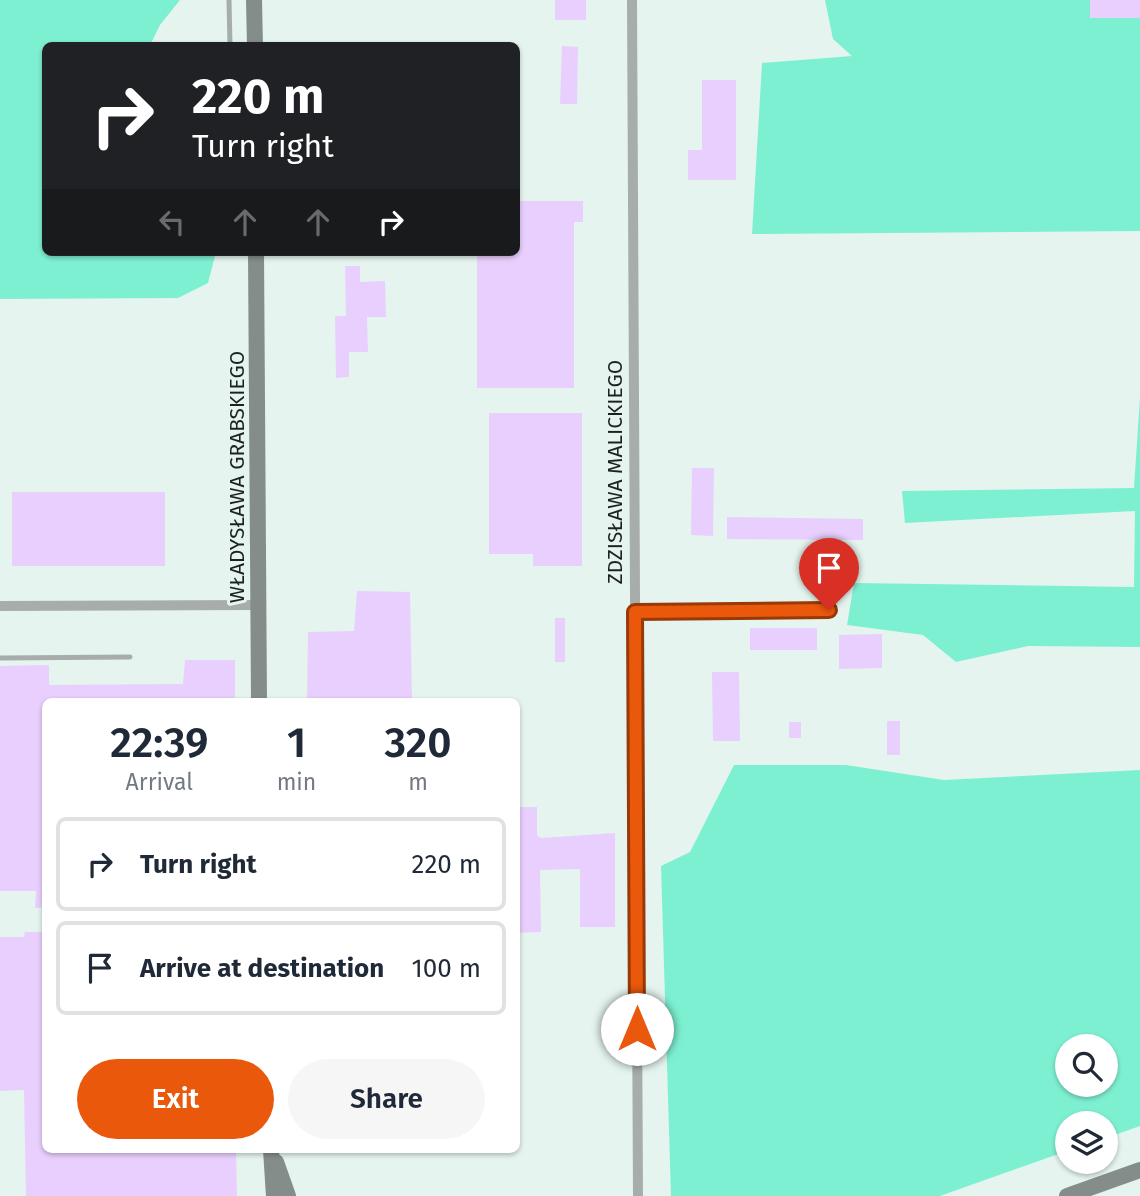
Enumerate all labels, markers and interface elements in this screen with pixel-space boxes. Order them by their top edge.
text: 220 m [192,67,324,126]
icon: right [77,70,168,161]
text: Turn right [192,127,334,165]
icon: left [153,203,191,241]
icon: ahead [226,203,264,241]
icon: ahead [299,203,337,241]
icon: right [372,203,410,241]
street label: WŁADYSŁAWA GRABSKIEGO [224,351,250,603]
street label: ZDZISŁAWA MALICKIEGO [602,360,628,584]
pin [799,538,859,610]
icon: arrive [810,549,848,587]
text: 22:39 [110,718,208,768]
text: 1 [287,718,306,768]
text: 320 [385,718,452,768]
text: Arrival [126,768,193,796]
text: min [277,768,316,796]
text: m [408,768,428,796]
icon: right [81,845,119,883]
text: Turn right [140,849,257,880]
text: 220 m [412,849,481,880]
icon: arrive [81,949,119,987]
text: Arrive at destination [140,953,384,984]
text: 100 m [412,953,481,984]
position arrow [600,992,674,1066]
map controls [1055,1034,1118,1174]
button: search [1055,1034,1118,1097]
button: Exit [77,1059,274,1139]
button: Share [288,1059,485,1139]
button: layers [1055,1111,1118,1174]

